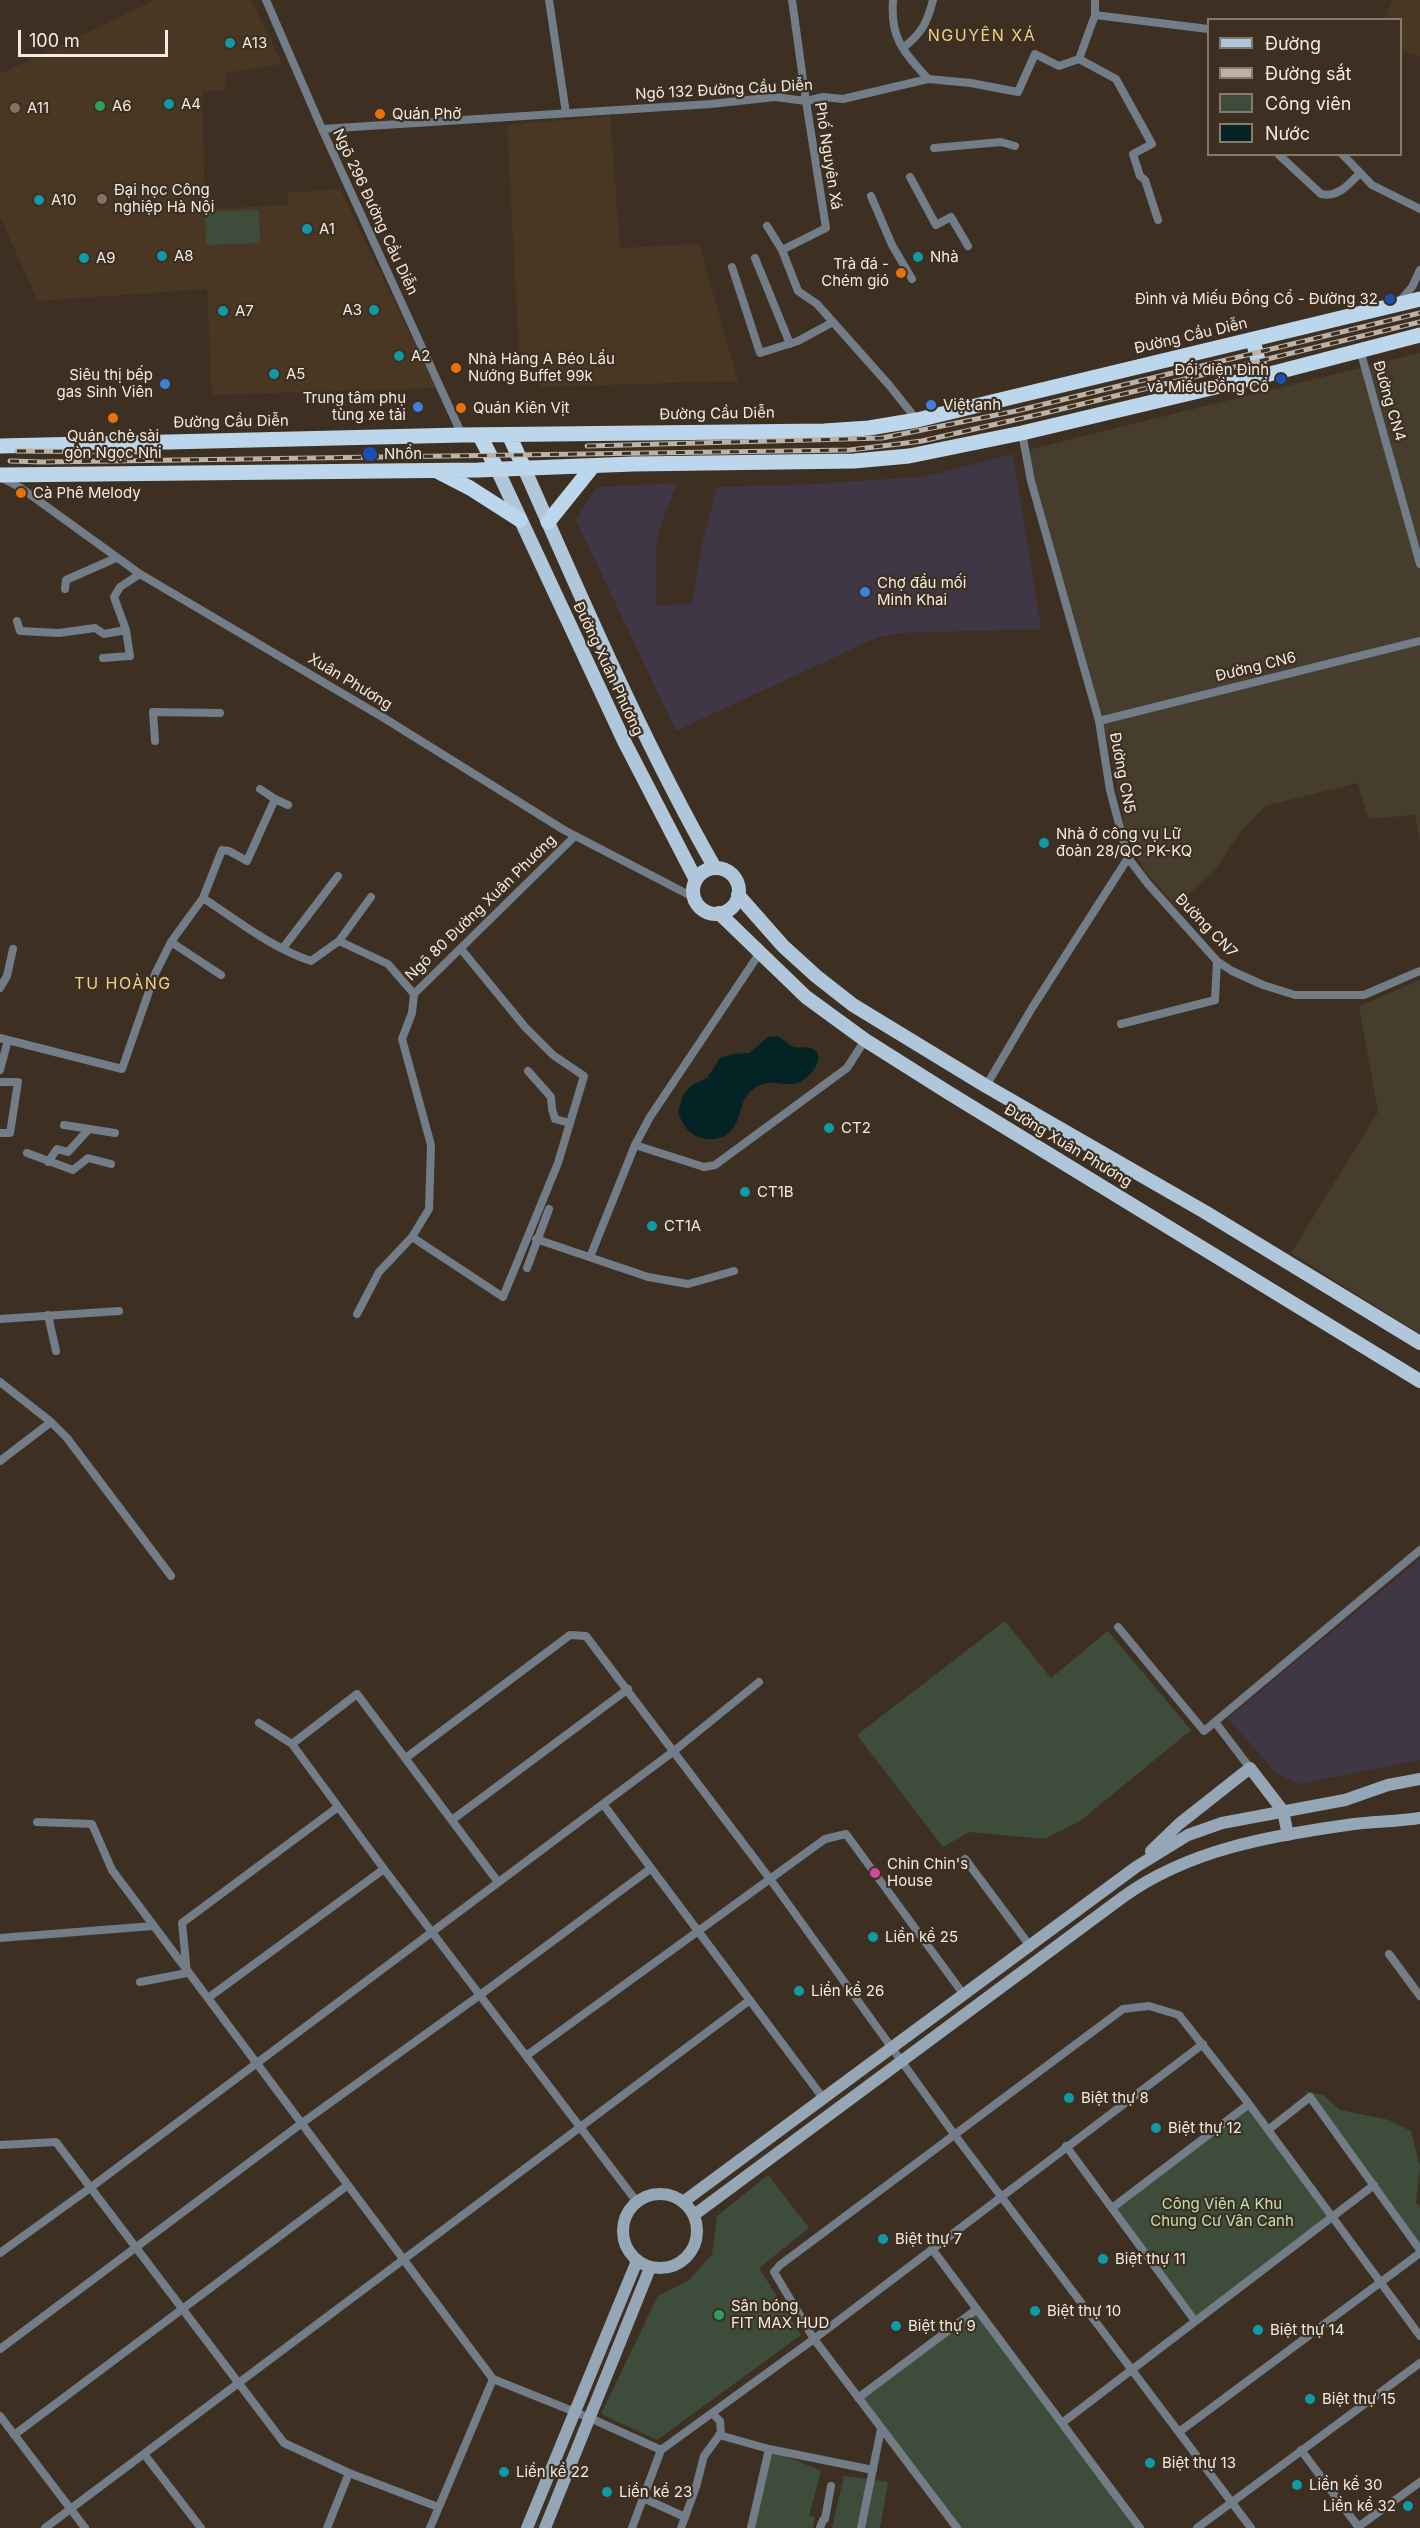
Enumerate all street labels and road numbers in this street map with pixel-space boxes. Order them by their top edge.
street label: Ngõ 132 Đường Cầu Diễn [635,76,813,104]
street label: Phố Nguyên Xá [811,101,845,211]
street label: Ngõ 296 Đường Cầu Diễn [329,126,421,298]
street label: Đường Cầu Diễn [1133,314,1249,358]
street label: Đường CN4 [1369,359,1409,443]
street label: Đường Cầu Diễn [659,404,775,424]
street label: Đường Cầu Diễn [173,412,289,432]
street label: Đường Xuân Phương [569,599,647,739]
street label: Đường CN6 [1214,648,1298,686]
street label: Xuân Phương [305,650,395,714]
street label: Đường CN5 [1105,731,1139,815]
street label: Ngõ 80 Đường Xuân Phương [402,831,560,985]
street label: Đường CN7 [1171,890,1241,962]
street label: Đường Xuân Phương [1001,1101,1135,1191]

